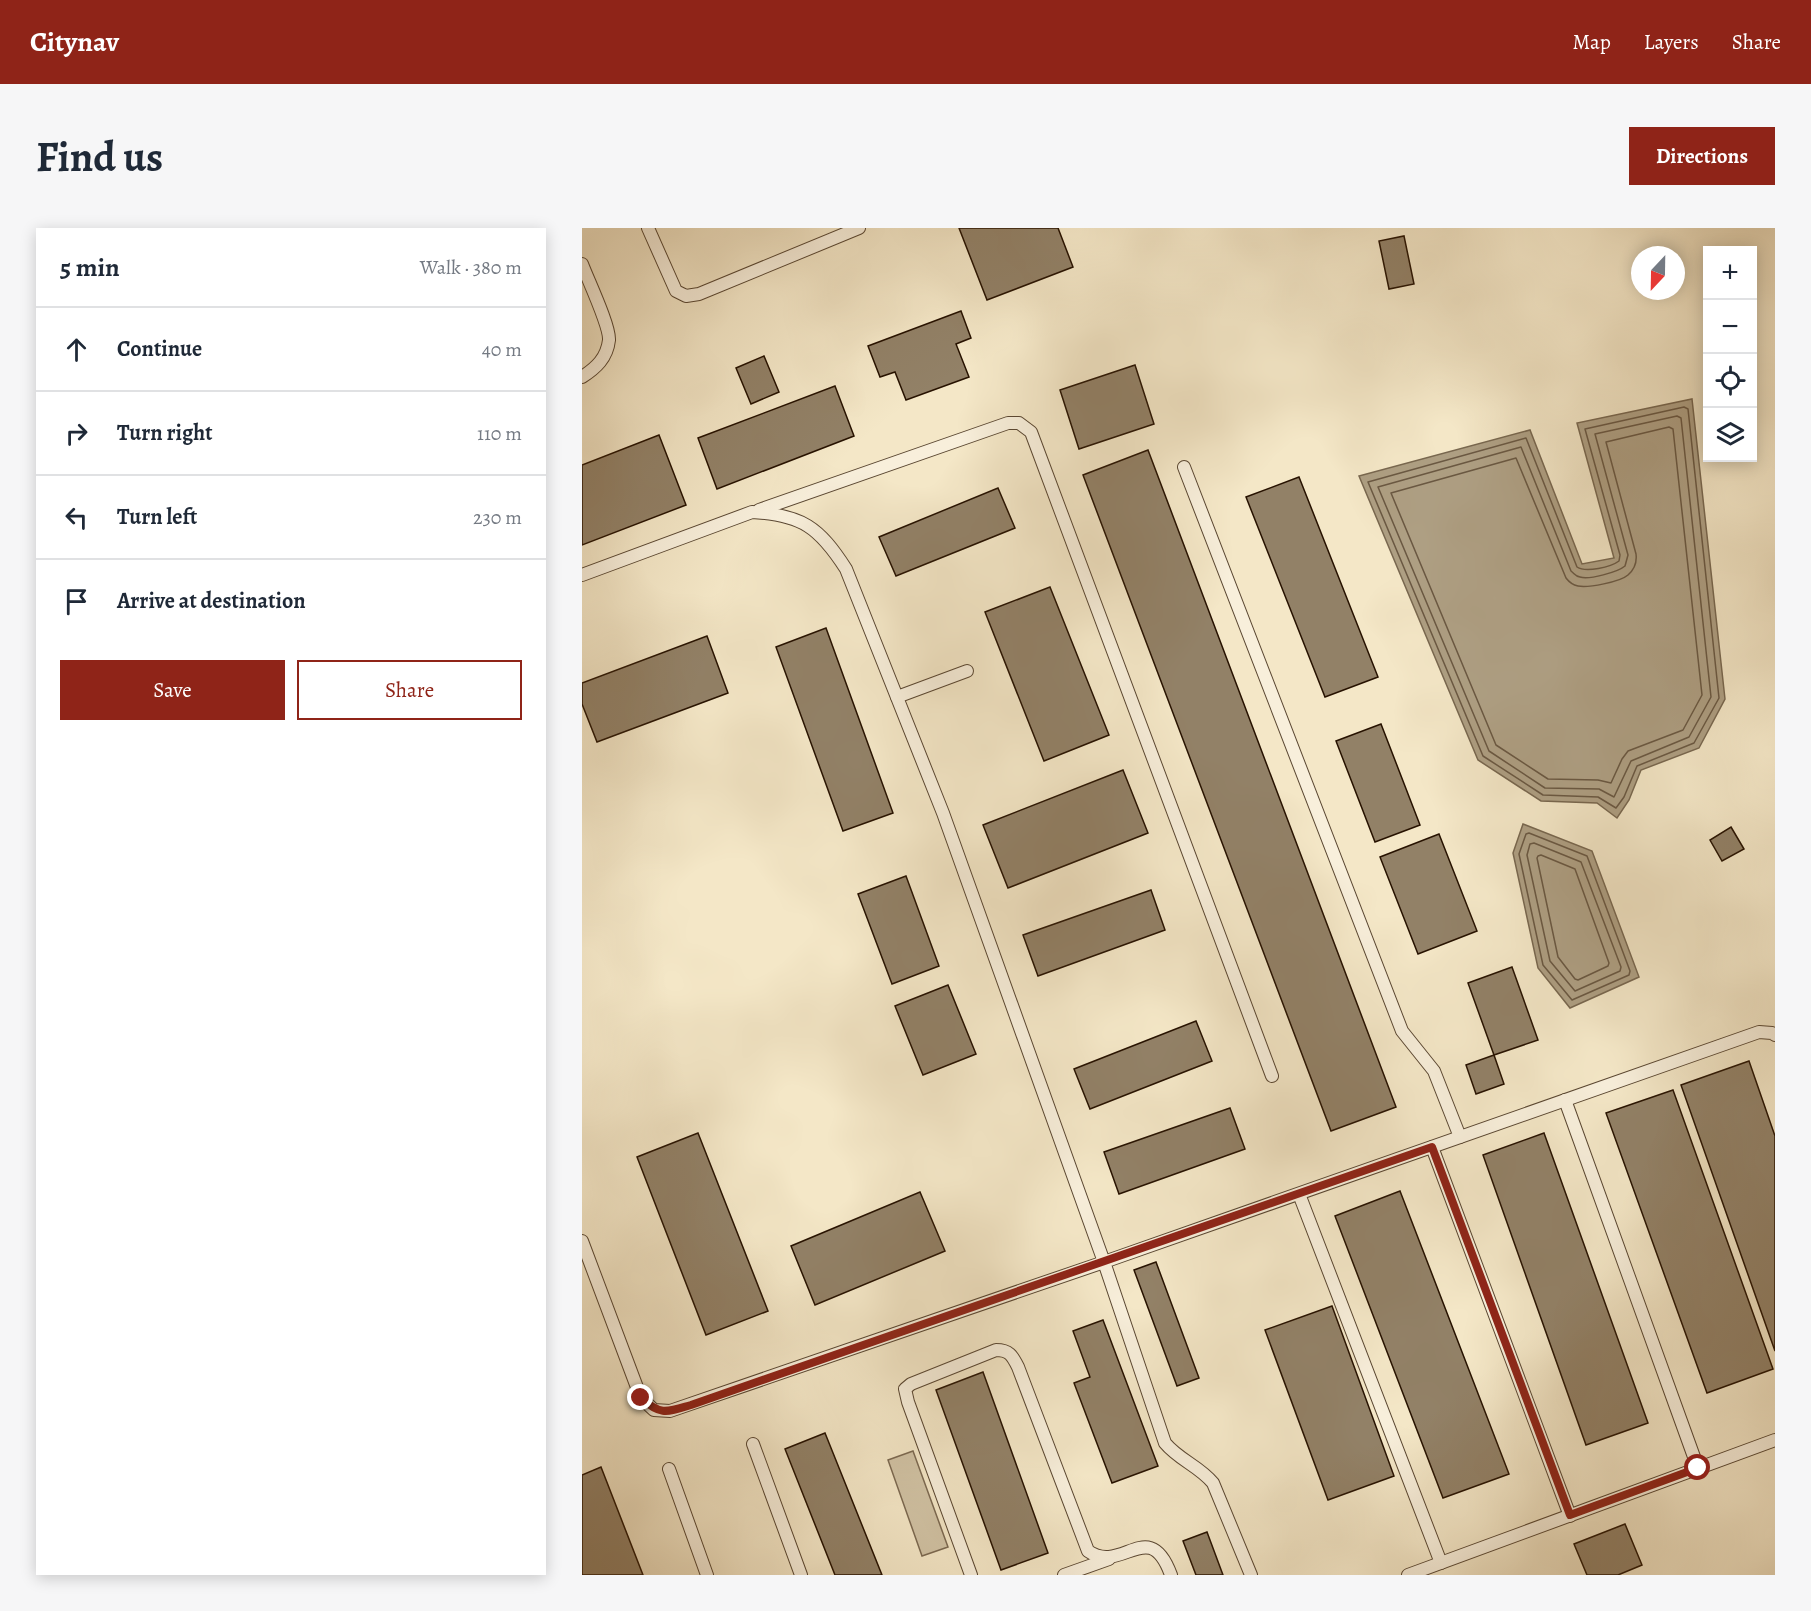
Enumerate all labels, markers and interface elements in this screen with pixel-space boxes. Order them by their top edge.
text: Citynav [30,23,119,61]
text: Map [1572,28,1611,56]
text: Layers [1644,28,1699,56]
text: Share [1732,28,1781,56]
button: Directions [1629,127,1775,185]
text: Find us [36,128,163,185]
north arrow [1631,246,1685,300]
map controls [1703,246,1757,462]
button: + [1703,246,1757,300]
text: 5 min [60,250,120,285]
text: Walk · 380 m [420,254,522,281]
button: − [1703,300,1757,354]
icon: ahead [60,333,93,366]
text: Continue [117,334,202,364]
text: 40 m [482,336,522,363]
button: locate [1703,354,1757,408]
button: layers [1703,408,1757,462]
icon: right [60,417,93,450]
text: Turn right [117,418,213,448]
text: 110 m [477,420,522,447]
icon: left [60,501,93,534]
text: Turn left [117,502,197,532]
text: 230 m [473,504,522,531]
icon: arrive [60,585,93,618]
text: Arrive at destination [117,586,306,616]
button: Save [60,660,285,720]
button: Share [297,660,522,720]
route end [627,1384,653,1410]
route start [1684,1454,1710,1480]

